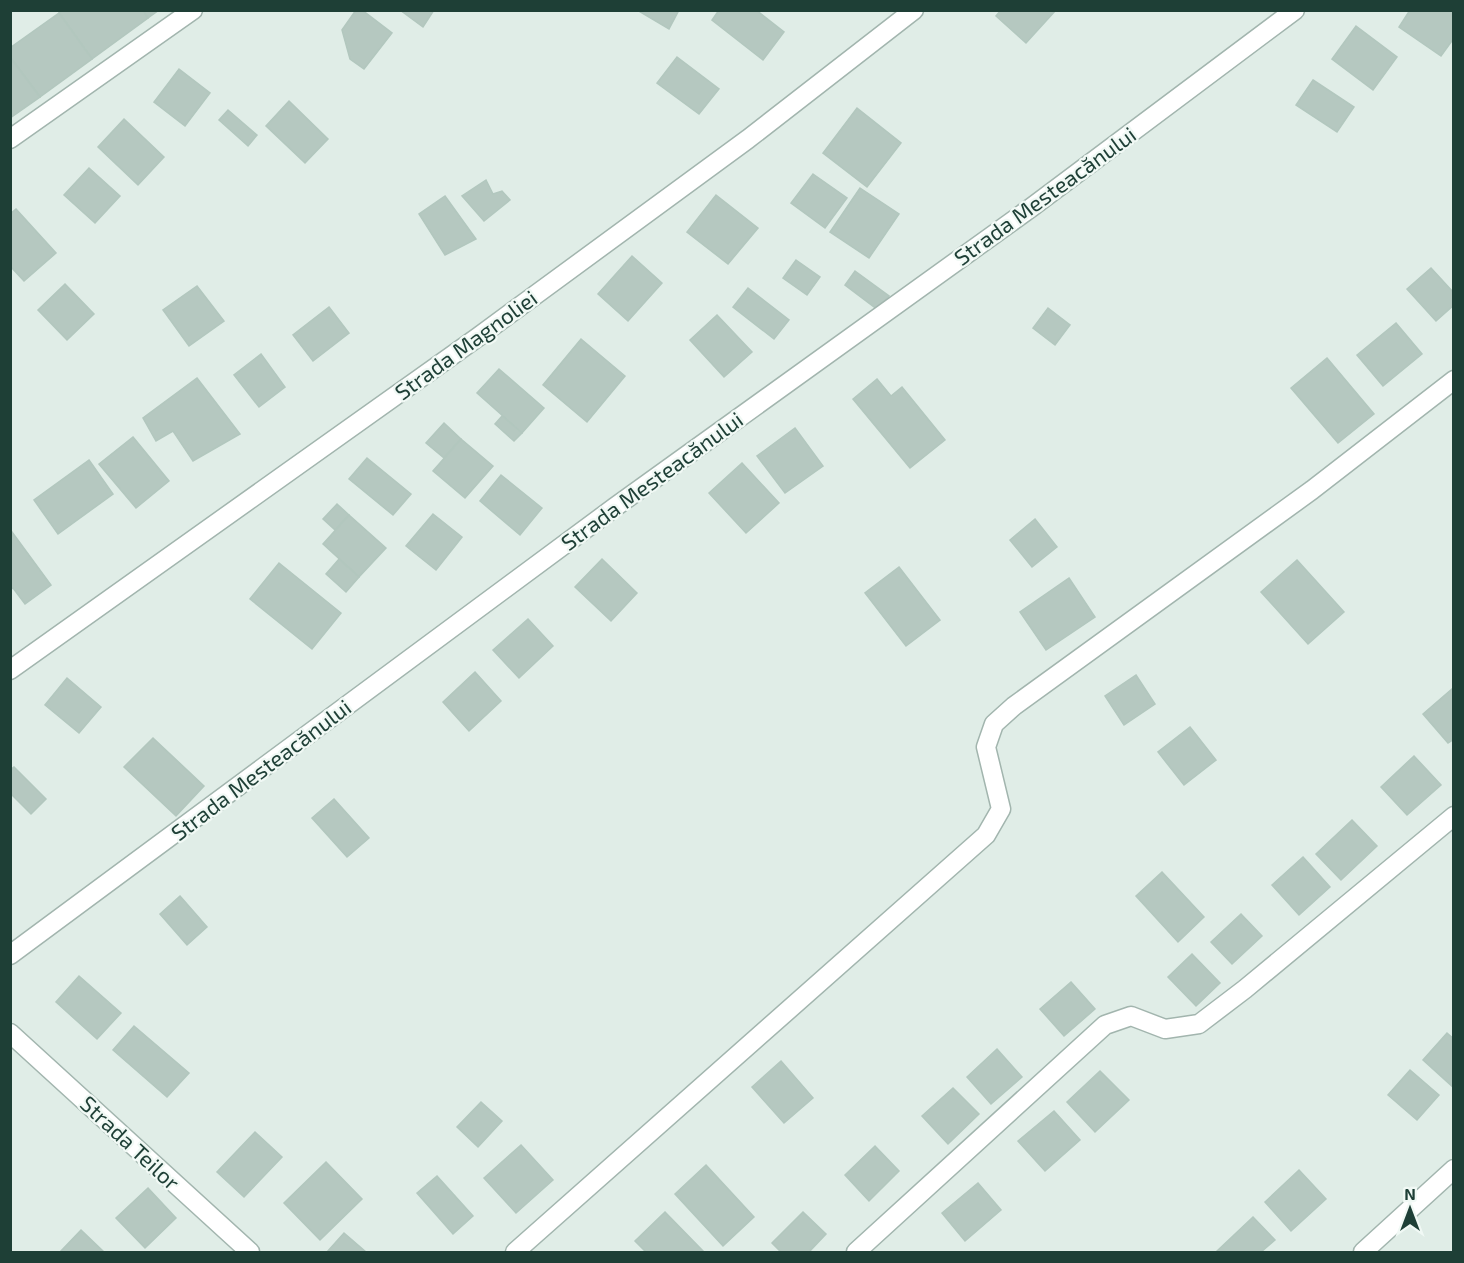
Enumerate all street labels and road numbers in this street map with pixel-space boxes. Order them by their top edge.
street label: Strada Mesteacănului [948,121,1140,270]
street label: Strada Magnoliei [389,284,542,404]
street label: Strada Mesteacănului [555,406,747,555]
street label: Strada Mesteacănului [165,693,355,845]
street label: Strada Teilor [76,1090,186,1195]

